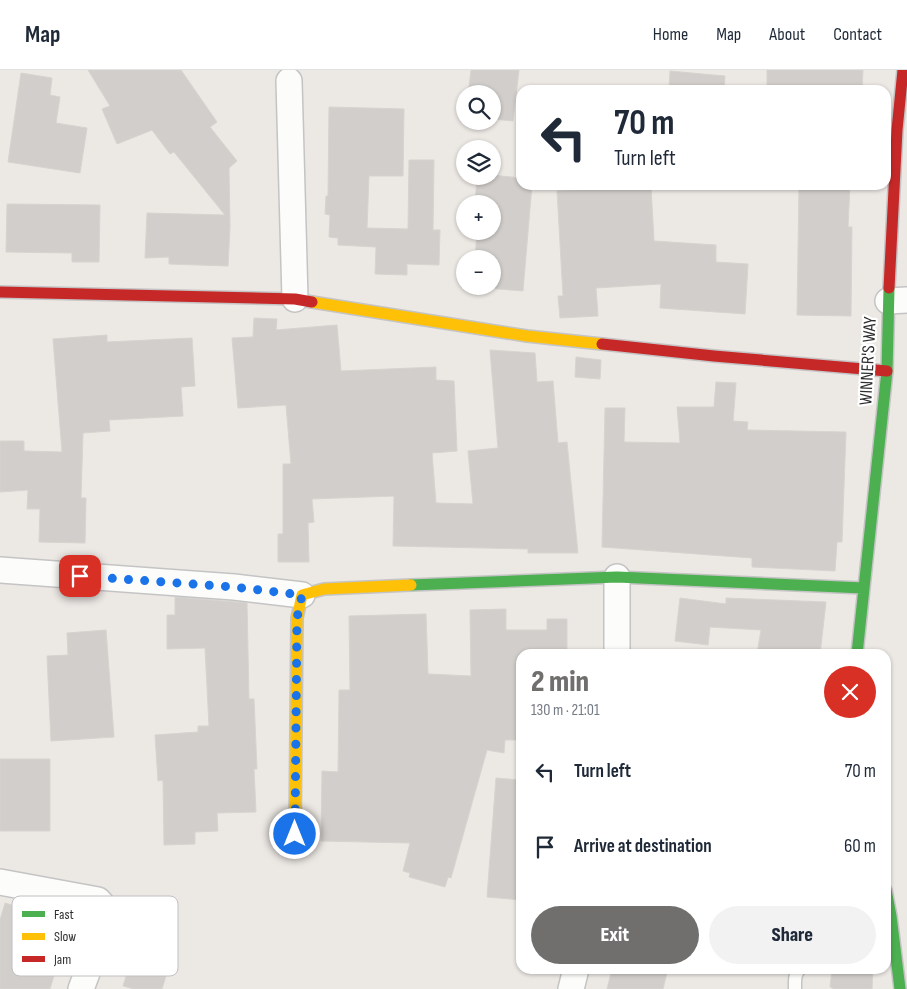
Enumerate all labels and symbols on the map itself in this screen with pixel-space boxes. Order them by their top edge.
street label: WINNER'S WAY [855,316,881,406]
pin [59,555,101,597]
position arrow [268,807,320,859]
legend [12,896,178,976]
text: Fast [54,906,74,923]
text: Slow [54,928,76,945]
text: Jam [53,951,71,968]

